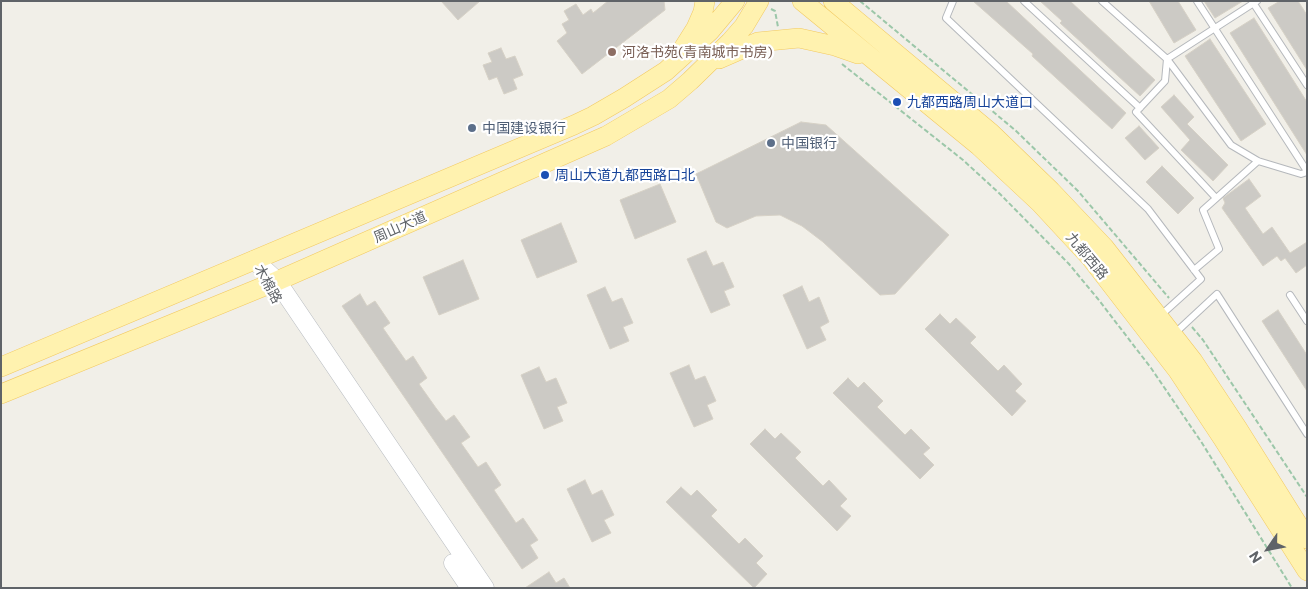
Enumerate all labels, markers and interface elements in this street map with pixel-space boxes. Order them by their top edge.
place label: 河洛书苑(青南城市书房) [622,44,773,60]
marker: 河洛书苑(青南城市书房) [606,46,618,58]
place label: 九都西路周山大道口 [907,94,1033,110]
marker: 九都西路周山大道口 [891,96,903,108]
place label: 中国建设银行 [482,120,566,136]
marker: 中国建设银行 [466,122,478,134]
place label: 中国银行 [781,135,837,151]
marker: 中国银行 [765,137,777,149]
place label: 周山大道九都西路口北 [555,167,695,183]
marker: 周山大道九都西路口北 [539,169,551,181]
street label: 周山大道 [371,208,429,246]
street label: 九都西路 [1063,229,1111,283]
street label: 木棉路 [251,262,285,306]
north arrow [1243,524,1293,574]
text: N [1245,548,1265,566]

